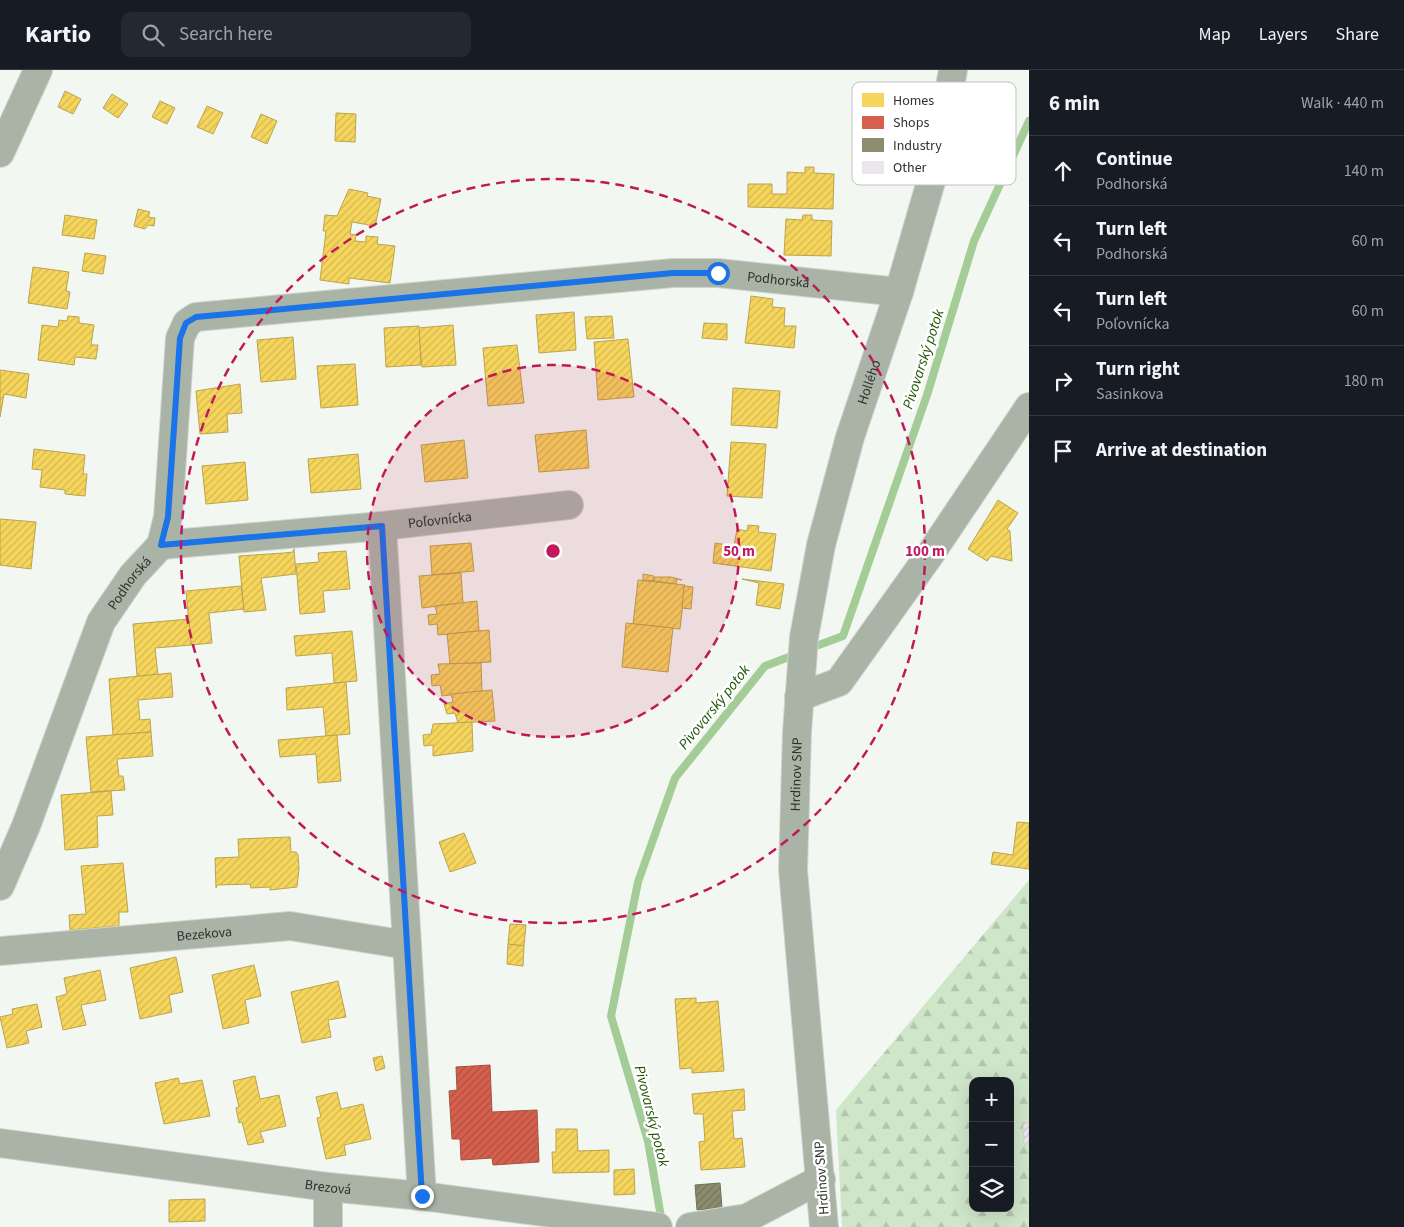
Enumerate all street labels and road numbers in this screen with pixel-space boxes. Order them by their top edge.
street label: Podhorská [746,267,811,294]
street label: Hollého [853,357,886,407]
street label: Poľovnícka [407,507,473,534]
street label: Podhorská [103,552,157,614]
street label: Hrdinov SNP [786,737,808,812]
street label: Bezekova [176,922,233,947]
street label: Hrdinov SNP [809,1140,835,1216]
street label: Brezová [304,1175,352,1200]

